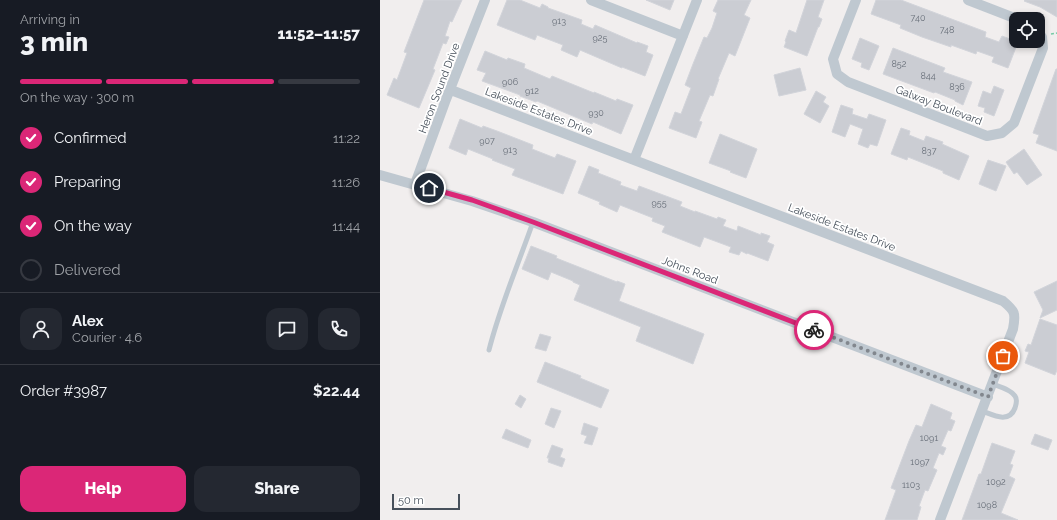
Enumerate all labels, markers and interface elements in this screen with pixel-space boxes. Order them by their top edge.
text: Arriving in [20,12,80,27]
map controls [1009,12,1045,48]
button: locate [1009,12,1045,48]
house number: 740 [911,13,926,23]
house number: 913 [552,16,566,26]
text: 11:52–11:57 [277,25,360,43]
house number: 748 [940,25,954,35]
text: 3 min [20,27,88,57]
house number: 925 [593,33,608,43]
street label: Heron Sound Drive [416,41,463,135]
house number: 852 [892,59,907,69]
house number: 844 [920,71,936,81]
house number: 906 [502,77,519,87]
house number: 836 [949,82,965,92]
street label: Galway Boulevard [894,83,984,128]
street label: Lakeside Estates Drive [483,85,595,138]
house number: 912 [525,86,539,96]
text: On the way · 300 m [20,90,134,105]
house number: 930 [588,108,604,118]
icon: check [20,127,42,149]
text: Confirmed [54,129,127,147]
text: 11:22 [333,131,360,146]
house number: 907 [479,136,495,146]
house number: 913 [503,145,517,155]
house number: 837 [922,146,937,156]
icon: check [20,171,42,193]
pin [412,171,446,205]
text: Preparing [54,173,121,191]
text: 11:26 [332,175,360,190]
icon: home [418,177,440,199]
house number: 955 [651,198,667,208]
street label: Lakeside Estates Drive [786,201,898,254]
icon: check [20,215,42,237]
text: On the way [54,217,132,235]
text: 11:44 [332,219,360,234]
street label: Johns Road [660,254,720,287]
text: Delivered [54,261,121,279]
button: person [20,308,62,350]
button: chat [266,308,308,350]
button: phone [318,308,360,350]
courier [794,310,834,350]
text: Alex [72,312,103,330]
icon: bike [803,319,825,341]
text: Courier · 4.6 [72,330,142,345]
pin [986,339,1020,373]
icon: bag [992,345,1014,367]
text: Order #3987 [20,382,107,400]
text: $22.44 [313,382,360,400]
house number: 1091 [920,433,938,443]
house number: 1097 [910,457,930,467]
button: Help [20,466,186,512]
button: Share [194,466,360,512]
house number: 1092 [986,477,1006,487]
house number: 1103 [902,480,920,490]
scale bar [392,492,460,511]
text: 50 m [398,494,424,507]
house number: 1098 [977,500,997,510]

